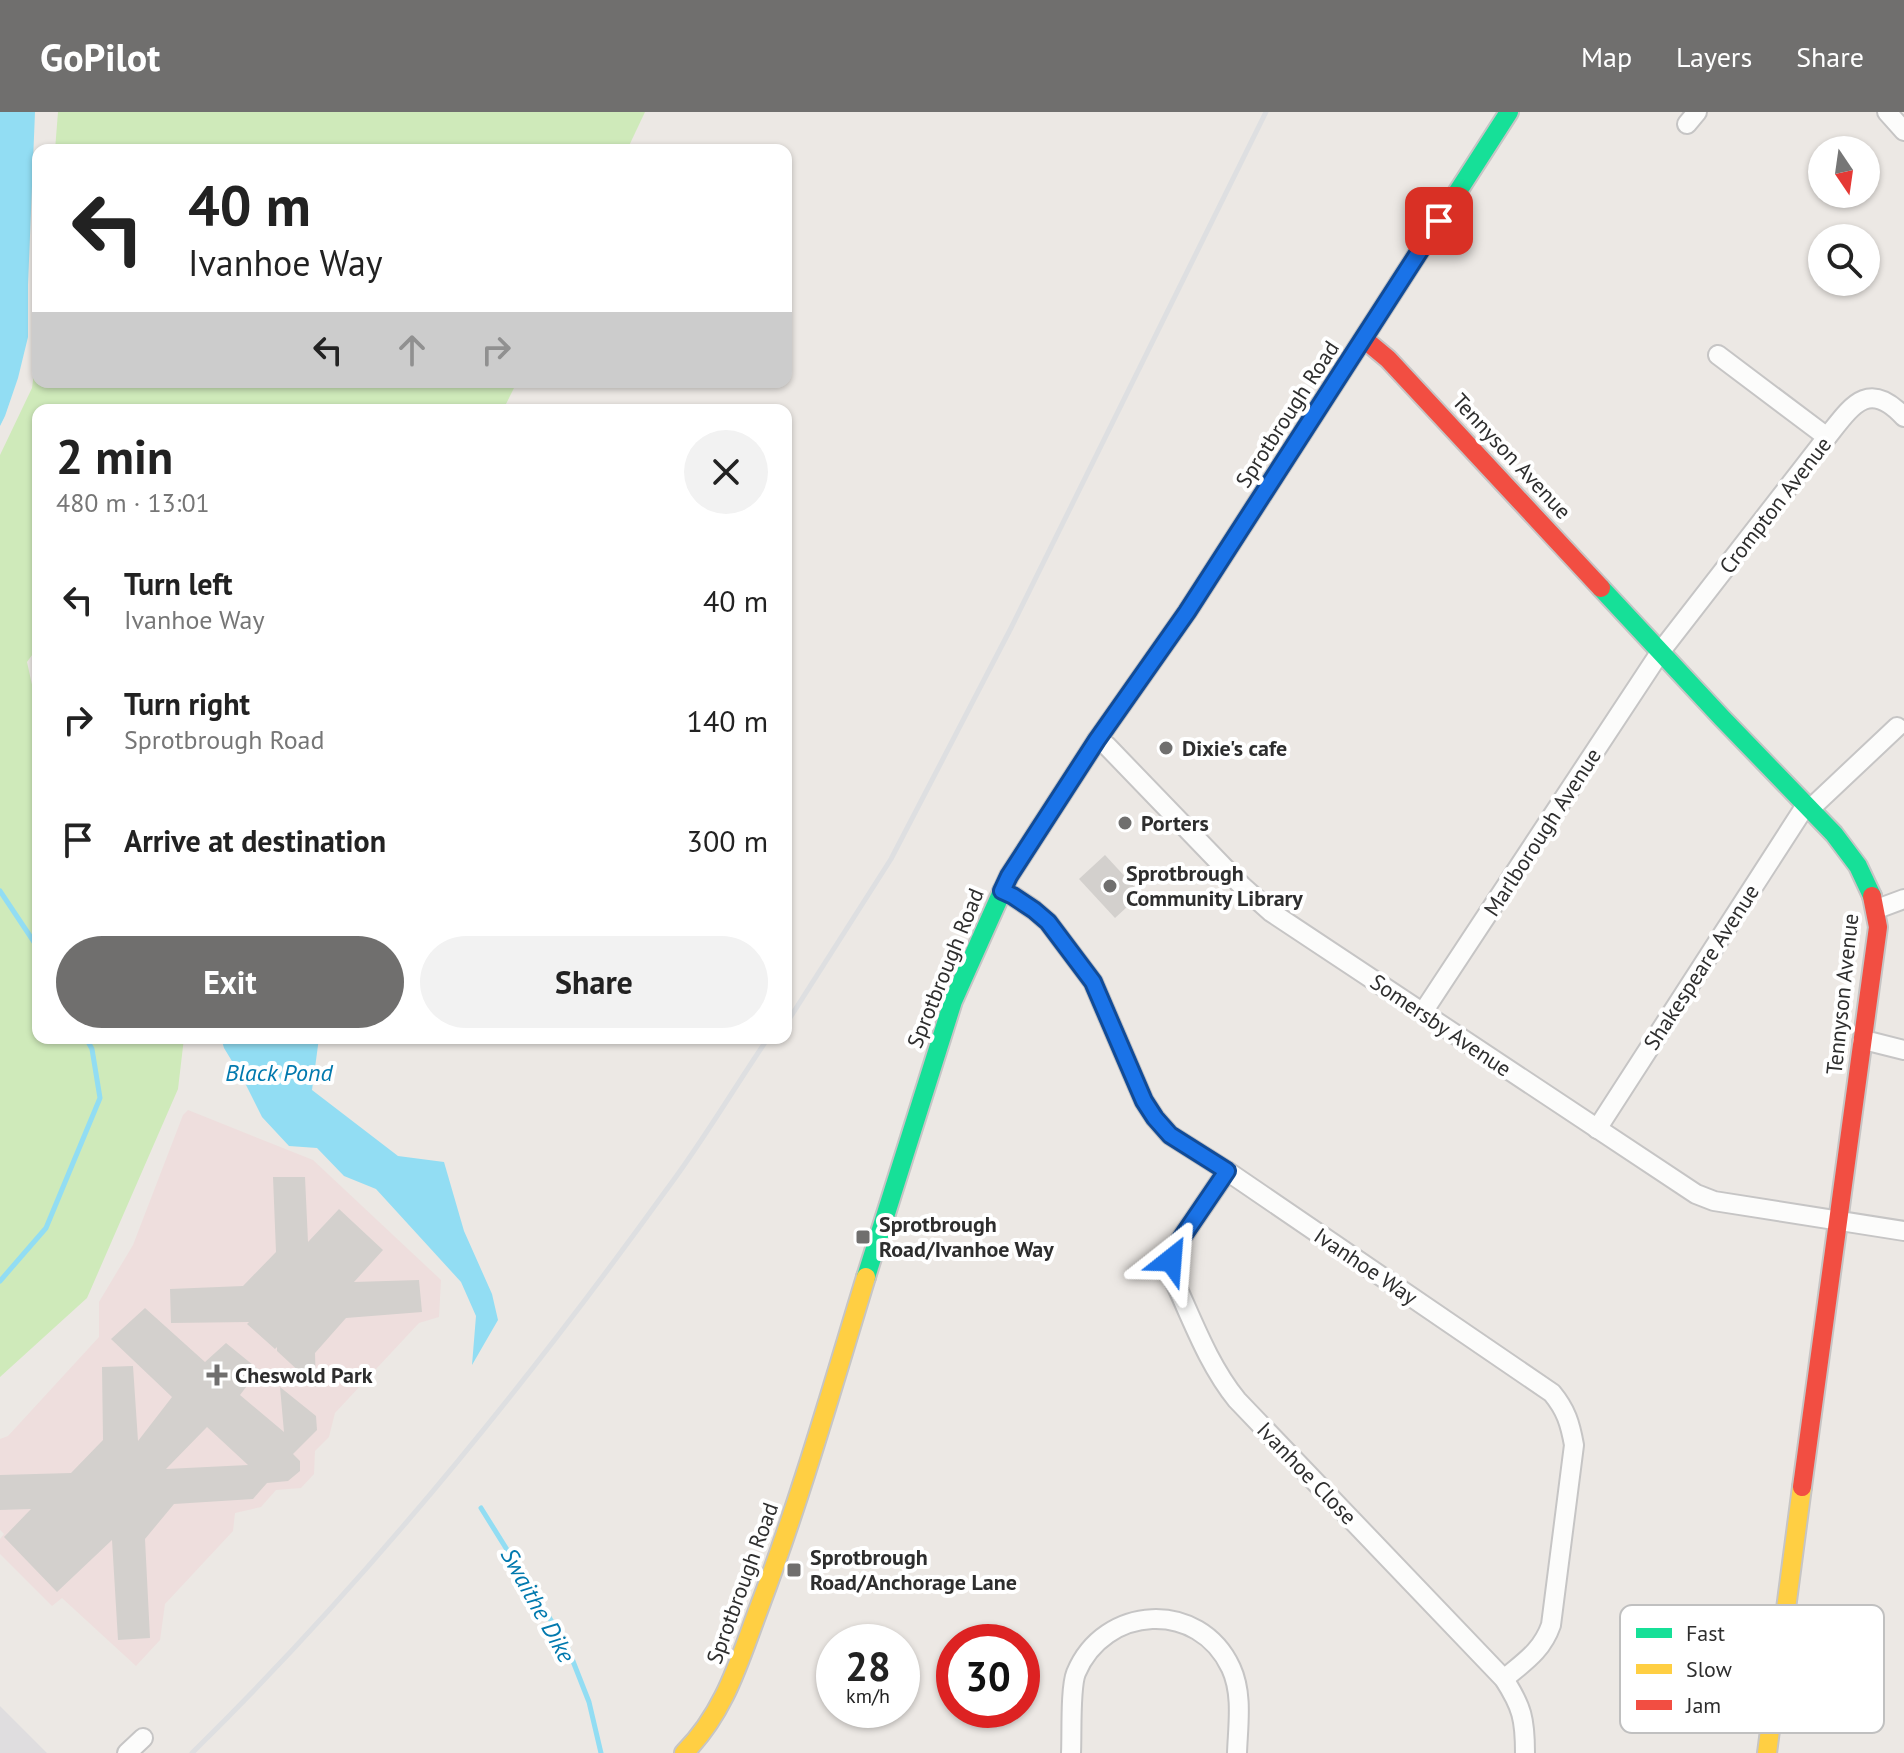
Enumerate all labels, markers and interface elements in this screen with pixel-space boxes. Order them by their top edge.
text: GoPilot [40,32,160,81]
text: Map [1581,38,1632,75]
text: Layers [1676,38,1752,75]
text: Share [1796,38,1864,75]
north arrow [1808,136,1880,208]
map controls [1808,136,1880,296]
text: 40 m [188,169,311,241]
icon: left [56,176,160,280]
pin [1405,187,1473,255]
icon: arrive [1417,199,1461,243]
button: search [1808,224,1880,296]
text: Ivanhoe Way [188,239,383,286]
icon: left [306,328,350,372]
icon: ahead [390,328,434,372]
icon: right [474,328,518,372]
street label: Sprotbrough Road [1229,335,1345,493]
street label: Tennyson Avenue [1447,387,1577,525]
text: 2 min [56,425,173,487]
button: close [684,430,768,514]
street label: Crompton Avenue [1713,431,1837,579]
text: 480 m · 13:01 [56,486,210,519]
text: Turn left [124,564,232,603]
icon: left [56,578,100,622]
text: 40 m [703,581,768,620]
text: Ivanhoe Way [124,603,265,636]
text: Turn right [124,684,250,723]
icon: right [56,698,100,742]
text: 140 m [687,701,768,740]
text: Sprotbrough Road [124,723,324,756]
place label: Dixie's cafe [1182,734,1287,762]
marker: Dixie's cafe [1157,739,1175,757]
street label: Marlborough Avenue [1477,743,1607,921]
place label: Porters [1141,809,1209,837]
marker: Porters [1116,814,1134,832]
icon: arrive [56,818,100,862]
text: Arrive at destination [124,821,386,860]
text: 300 m [687,821,768,860]
place label: Sprotbrough Community Library [1126,859,1303,912]
marker: Sprotbrough Community Library [1101,877,1119,895]
street label: Shakespeare Avenue [1637,879,1765,1055]
street label: Sprotbrough Road [900,884,990,1052]
street label: Tennyson Avenue [1820,912,1864,1076]
button: Exit [56,936,404,1028]
button: Share [420,936,768,1028]
street label: Somersby Avenue [1365,967,1517,1083]
water label: Black Pond [225,1057,334,1088]
place label: Sprotbrough Road/Ivanhoe Way [879,1210,1054,1263]
position arrow [1129,1218,1213,1302]
street label: Ivanhoe Way [1309,1221,1424,1311]
marker: Sprotbrough Road/Ivanhoe Way [854,1228,872,1246]
place label: Cheswold Park [235,1361,373,1389]
marker: Cheswold Park [206,1364,228,1386]
street label: Ivanhoe Close [1251,1416,1363,1530]
street label: Sprotbrough Road [700,1499,784,1667]
water label: Swaithe Dike [494,1542,582,1668]
place label: Sprotbrough Road/Anchorage Lane [810,1543,1017,1596]
marker: Sprotbrough Road/Anchorage Lane [785,1561,803,1579]
legend [1620,1605,1884,1733]
text: Fast [1686,1619,1726,1647]
speed limit sign: 30 [936,1624,1040,1728]
text: 28 [845,1640,891,1692]
text: Slow [1686,1655,1732,1683]
text: km/h [846,1683,890,1709]
text: Jam [1685,1691,1721,1719]

